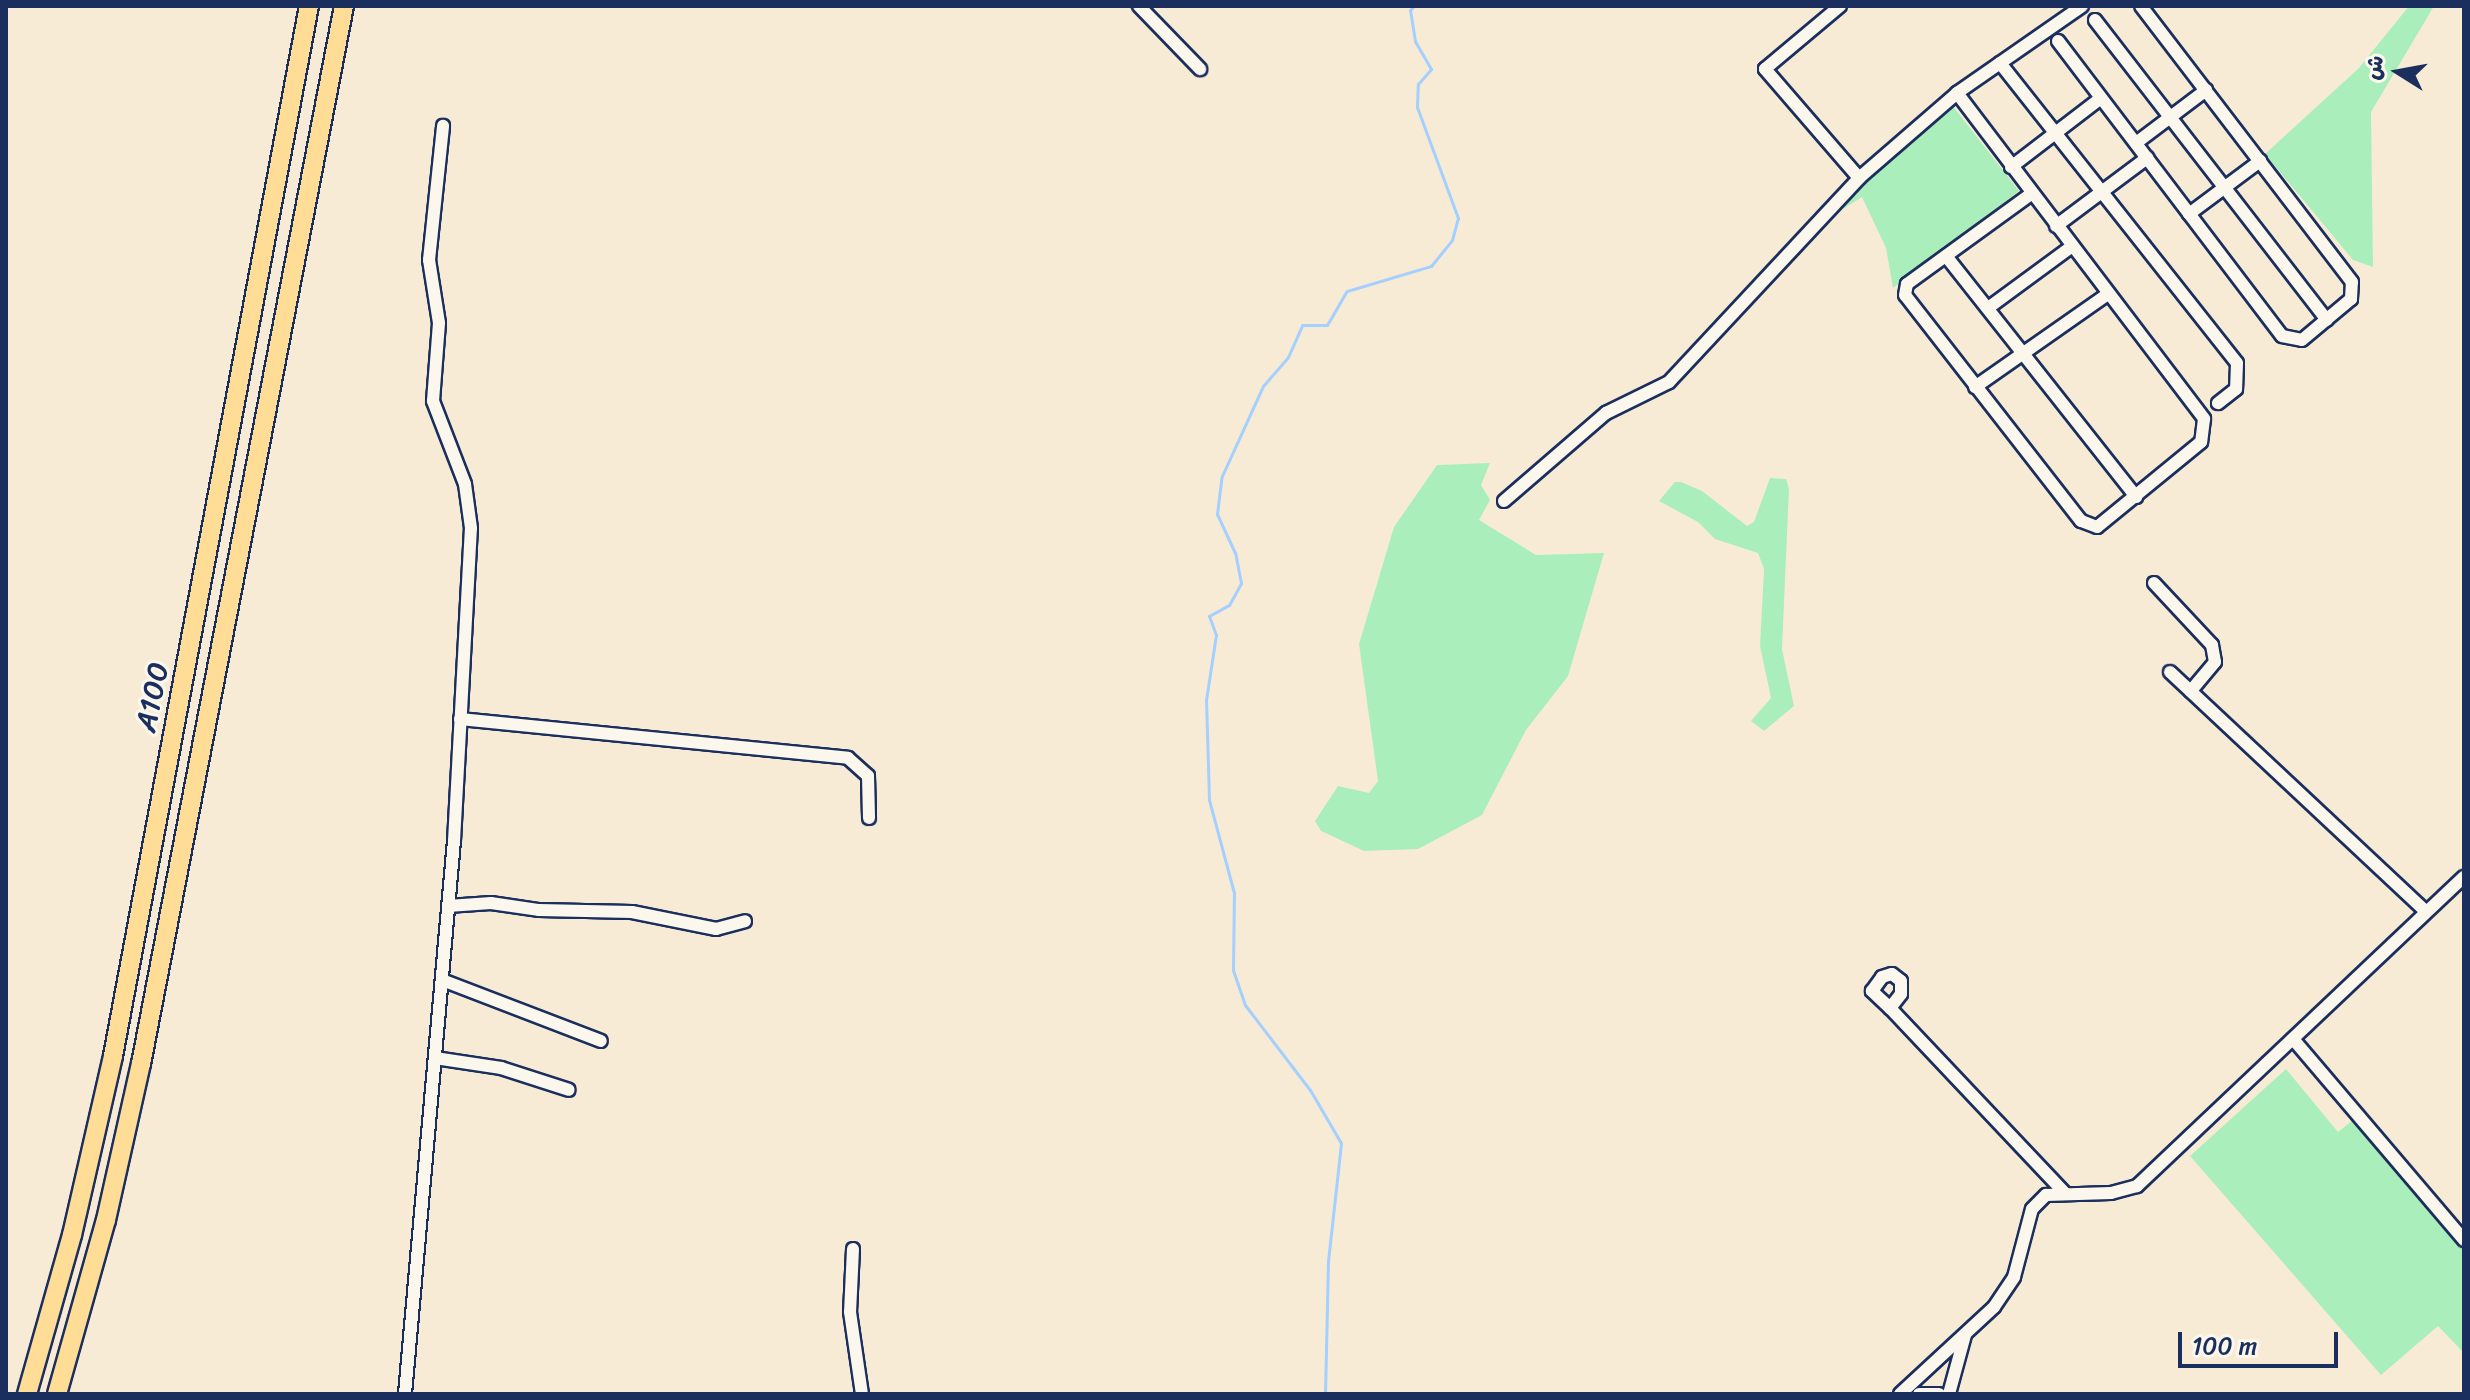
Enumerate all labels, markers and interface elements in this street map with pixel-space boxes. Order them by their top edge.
north arrow [2358,32,2438,112]
text: ش [2352,52,2395,83]
street label: A100 [128,659,176,735]
scale bar [2182,1316,2342,1366]
text: 100 m [2192,1325,2257,1367]

